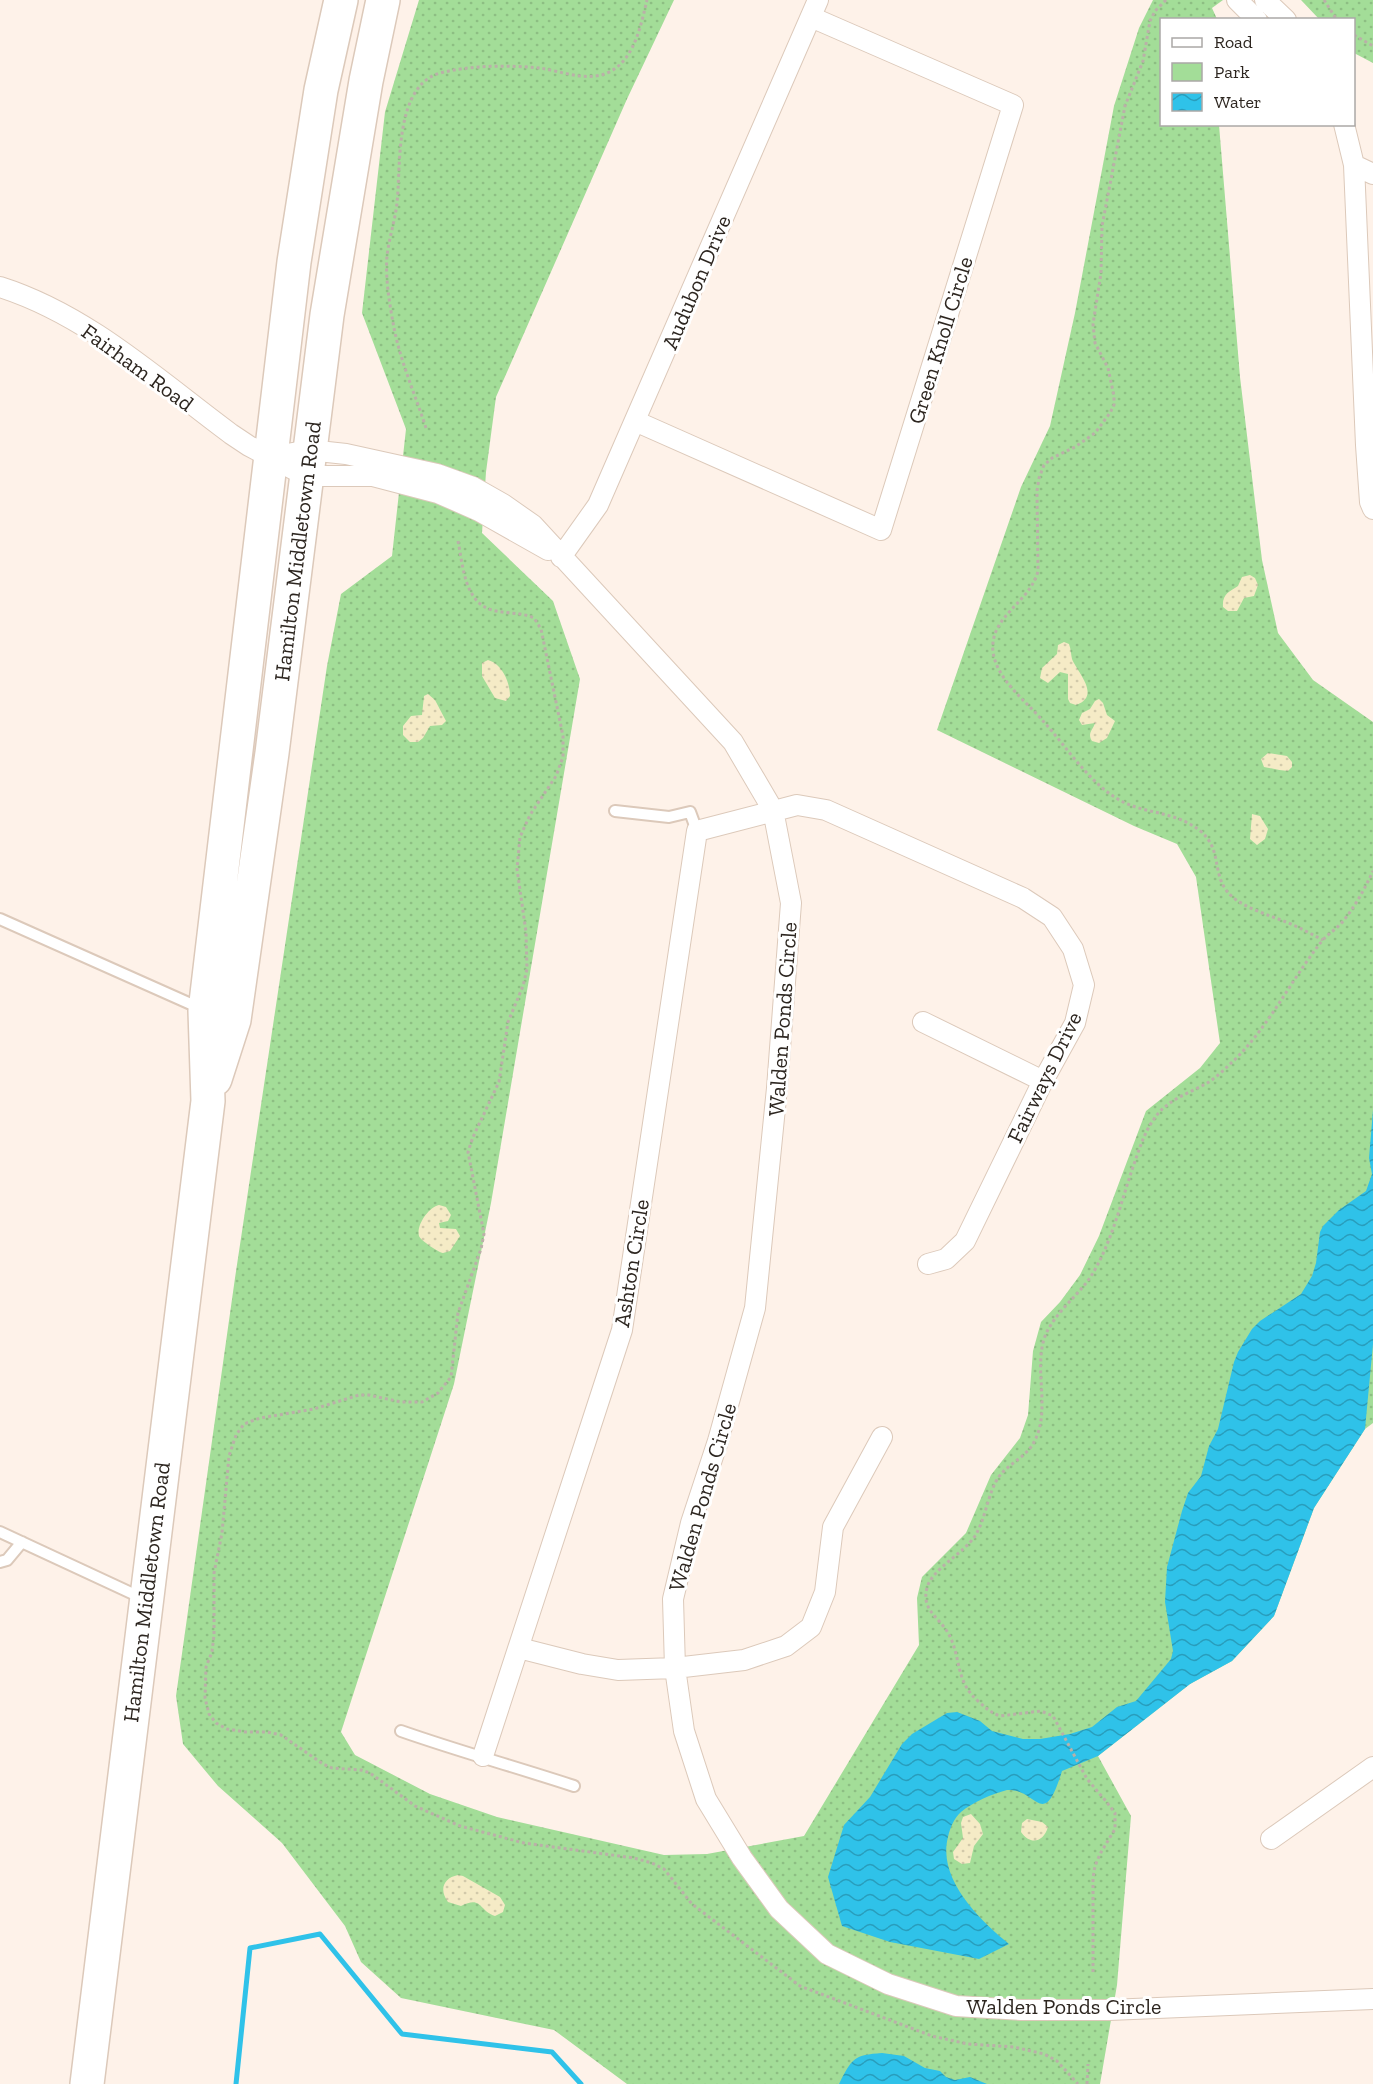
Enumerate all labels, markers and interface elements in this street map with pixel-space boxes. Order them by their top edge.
legend [1160,18,1355,126]
text: Road [1214,31,1253,53]
text: Park [1214,61,1250,83]
text: Water [1214,91,1261,113]
street label: Audubon Drive [656,211,737,353]
street label: Green Knoll Circle [902,253,979,427]
street label: Fairham Road [76,318,199,417]
street label: Hamilton Middletown Road [268,419,327,683]
street label: Walden Ponds Circle [762,921,803,1117]
street label: Fairways Drive [1001,1007,1088,1147]
street label: Ashton Circle [608,1197,655,1329]
street label: Walden Ponds Circle [663,1400,742,1594]
street label: Hamilton Middletown Road [117,1460,176,1724]
street label: Walden Ponds Circle [967,1993,1161,2020]

